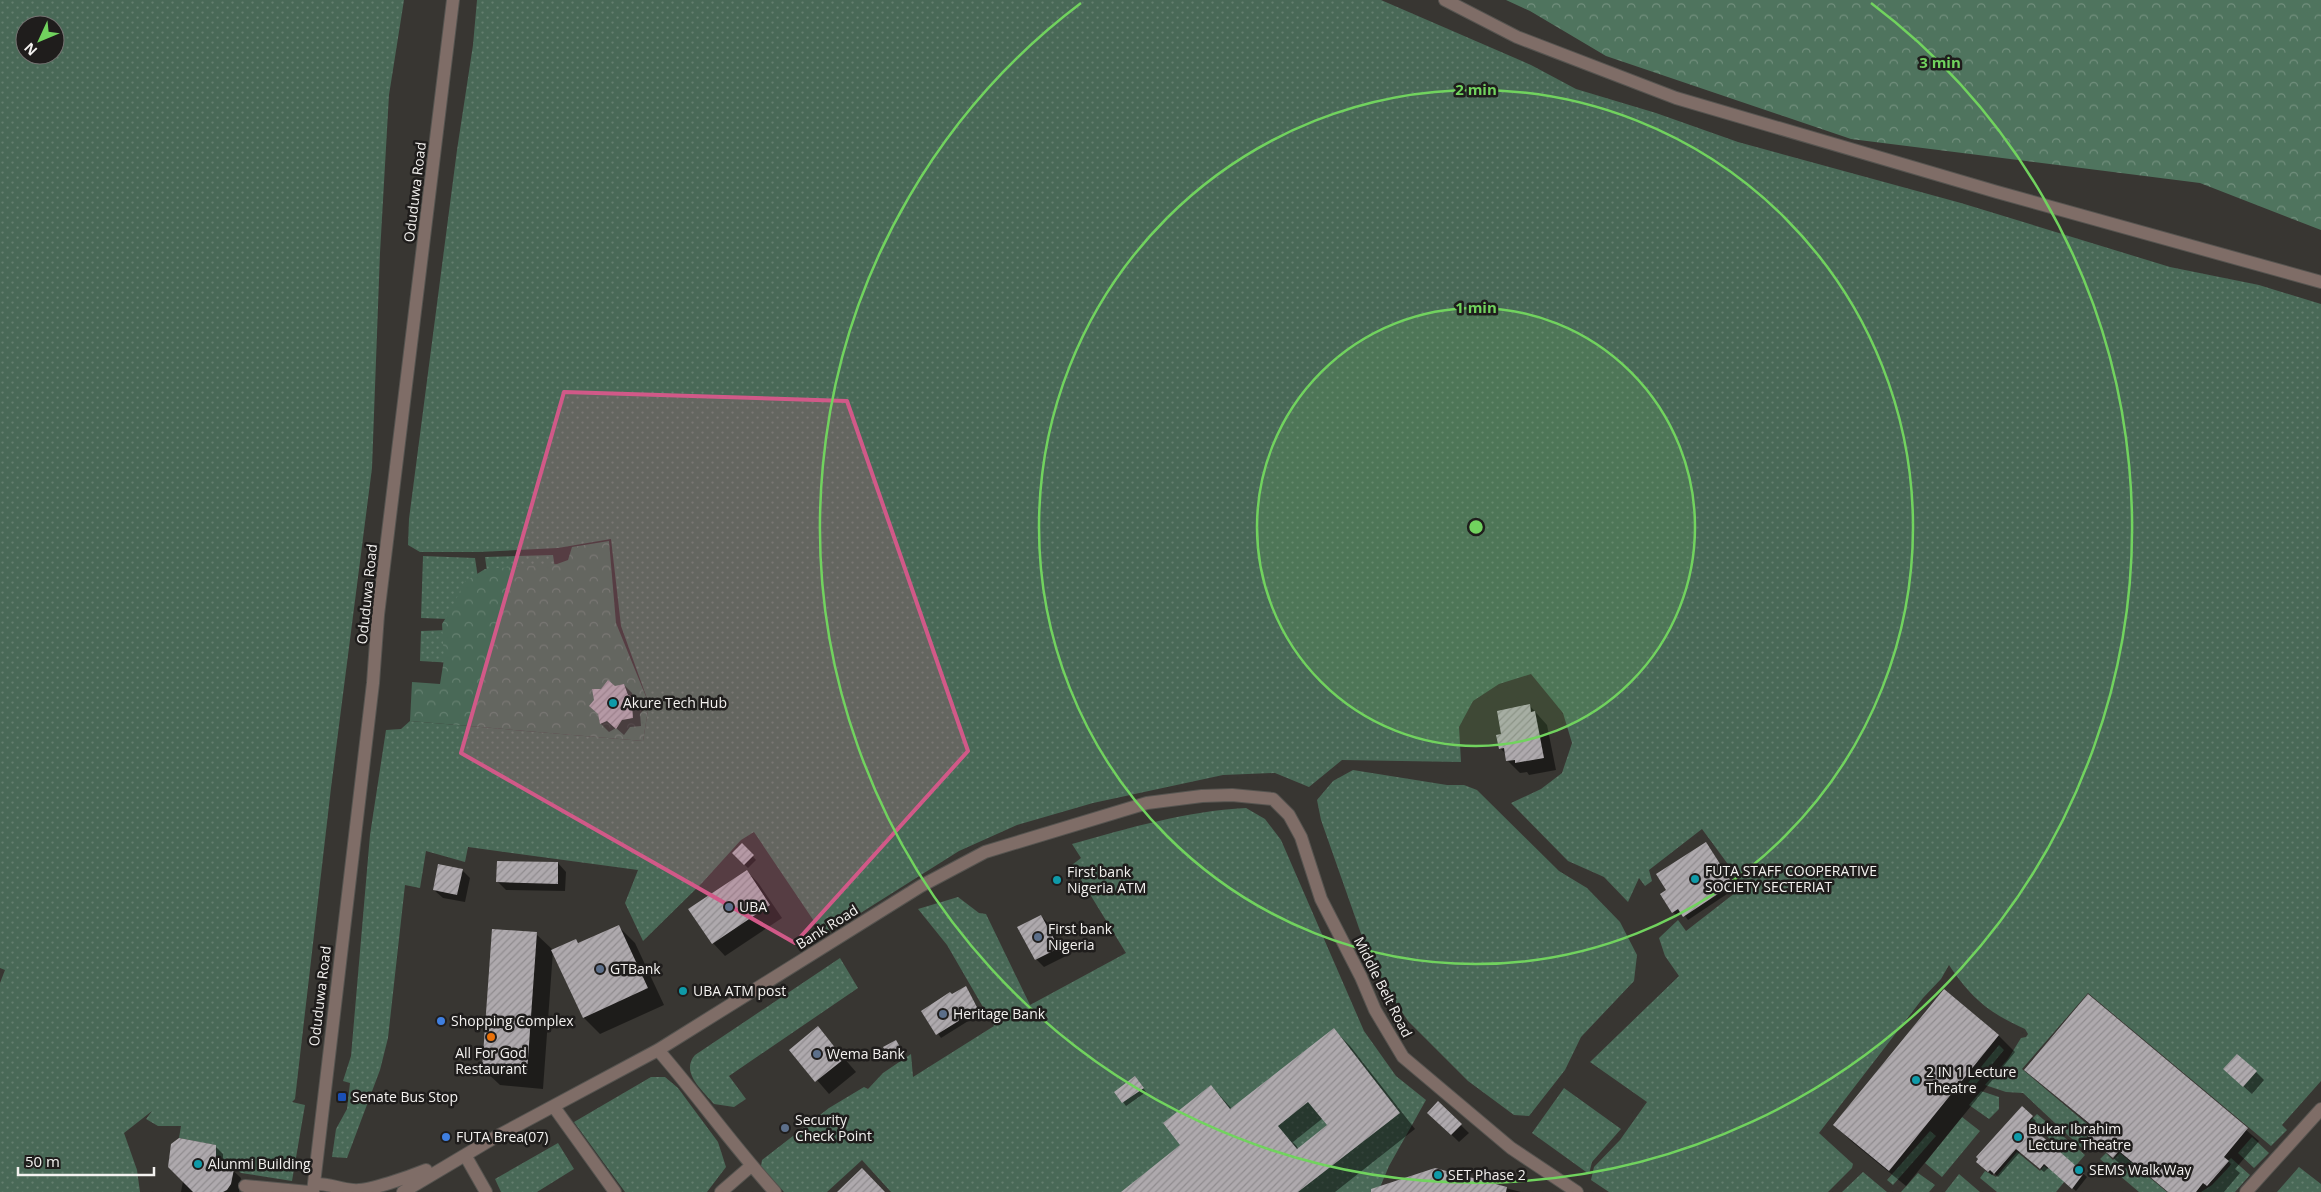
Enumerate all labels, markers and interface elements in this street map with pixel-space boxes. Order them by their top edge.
north arrow [15,15,65,65]
text: N [19,39,41,60]
text: 3 min [1919,52,1961,72]
text: 2 min [1455,79,1497,99]
street label: Oduduwa Road [399,141,430,243]
text: 1 min [1455,297,1497,317]
centre of rings [1467,518,1485,536]
street label: Oduduwa Road [352,543,381,645]
place label: Akure Tech Hub [623,693,727,712]
marker: Akure Tech Hub [607,697,619,709]
place label: FUTA STAFF COOPERATIVE SOCIETY SECTERIAT [1705,861,1877,896]
place label: First bank Nigeria ATM [1067,862,1146,897]
marker: FUTA STAFF COOPERATIVE SOCIETY SECTERIAT [1689,873,1701,885]
marker: First bank Nigeria ATM [1051,874,1063,886]
place label: UBA [739,897,767,916]
street label: Bank Road [792,900,861,953]
marker: UBA [723,901,735,913]
place label: First bank Nigeria [1048,919,1113,954]
marker: First bank Nigeria [1032,931,1044,943]
street label: Middle Belt Road [1350,933,1417,1040]
street label: Oduduwa Road [304,945,335,1047]
place label: GTBank [610,959,661,978]
marker: GTBank [594,963,606,975]
place label: UBA ATM post [693,981,786,1000]
marker: UBA ATM post [677,985,689,997]
place label: Heritage Bank [953,1004,1046,1023]
marker: Heritage Bank [937,1008,949,1020]
place label: Shopping Complex [451,1011,574,1030]
marker: Shopping Complex [435,1015,447,1027]
marker: All For God Restaurant [485,1031,497,1043]
place label: All For God Restaurant [455,1043,527,1078]
place label: Wema Bank [827,1044,906,1063]
marker: Wema Bank [811,1048,823,1060]
place label: 2 IN 1 Lecture Theatre [1926,1062,2017,1097]
marker: 2 IN 1 Lecture Theatre [1910,1074,1922,1086]
place label: Senate Bus Stop [352,1087,458,1106]
marker: Senate Bus Stop [336,1091,348,1103]
place label: Security Check Point [795,1110,872,1145]
place label: Bukar Ibrahim Lecture Theatre [2028,1119,2131,1154]
marker: Security Check Point [779,1122,791,1134]
place label: FUTA Brea(07) [456,1127,548,1146]
marker: FUTA Brea(07) [440,1131,452,1143]
marker: Bukar Ibrahim Lecture Theatre [2012,1131,2024,1143]
scale bar [18,1144,154,1176]
text: 50 m [25,1151,60,1171]
place label: Alunmi Building [208,1154,311,1173]
marker: Alunmi Building [192,1158,204,1170]
place label: SEMS Walk Way [2089,1160,2192,1179]
marker: SEMS Walk Way [2073,1164,2085,1176]
place label: SET Phase 2 [1448,1165,1526,1184]
marker: SET Phase 2 [1432,1169,1444,1181]

